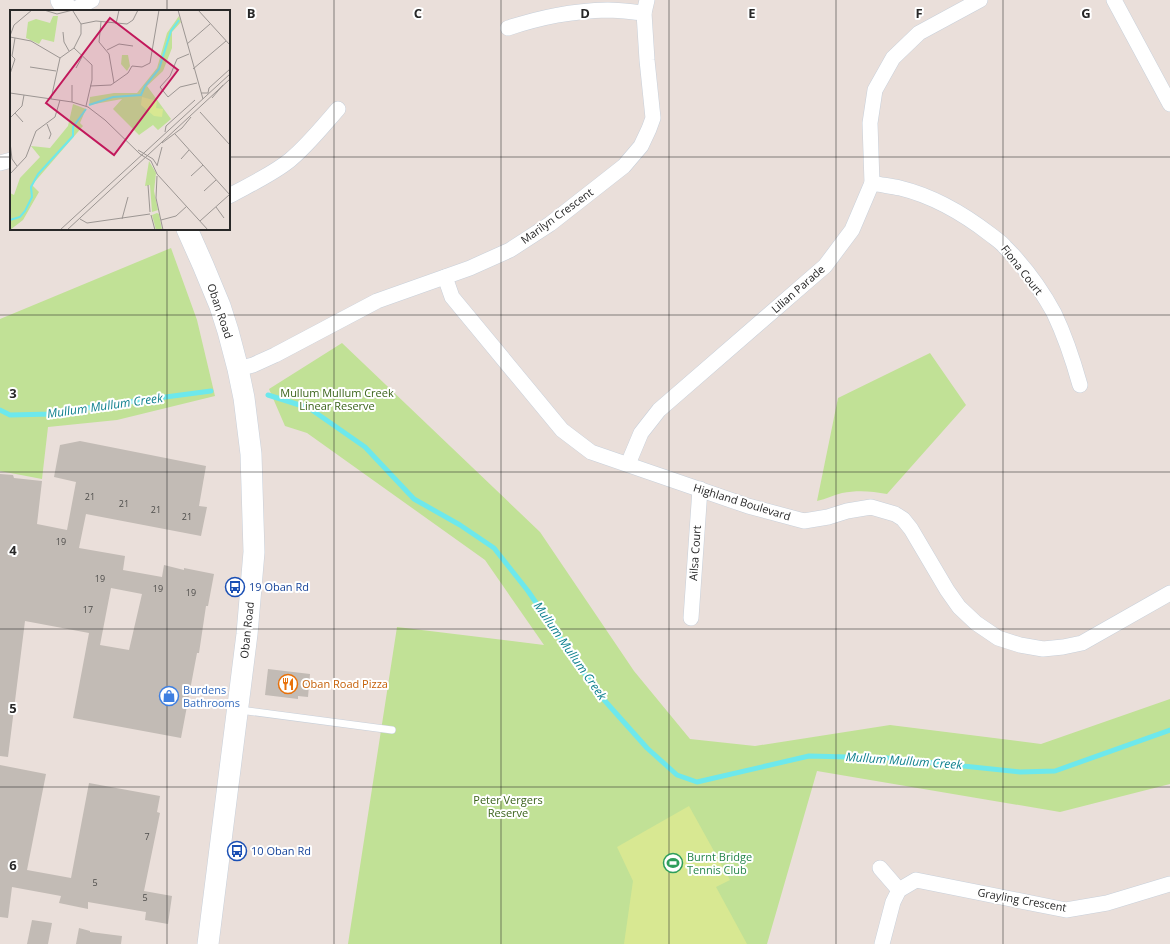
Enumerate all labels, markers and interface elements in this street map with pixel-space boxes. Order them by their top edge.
text: B [247,4,256,22]
text: C [414,4,422,22]
text: D [580,4,590,22]
text: E [748,4,756,22]
text: F [915,4,923,22]
text: G [1081,4,1091,22]
inset map [10,10,230,230]
street label: Marilyn Crescent [517,184,596,247]
street label: Fiona Court [998,242,1047,298]
street label: Lilian Parade [768,261,828,316]
street label: Oban Road [204,281,237,340]
text: 3 [9,384,17,402]
park label: Mullum Mullum Creek Linear Reserve [280,385,394,413]
water label: Mullum Mullum Creek [46,389,165,422]
street label: Highland Boulevard [692,480,793,523]
house number: 21 [85,490,95,503]
house number: 21 [119,497,129,510]
house number: 21 [151,503,161,516]
house number: 21 [182,510,192,523]
street label: Ailsa Court [685,525,704,581]
house number: 19 [56,535,66,548]
text: 4 [9,541,17,559]
house number: 19 [95,572,105,585]
bus stop icon: 19 Oban Rd [224,576,246,598]
place label: 19 Oban Rd [249,579,309,594]
house number: 19 [153,582,163,595]
house number: 19 [186,586,196,599]
water label: Mullum Mullum Creek [530,598,611,704]
street label: Oban Road [236,601,257,659]
house number: 17 [83,603,93,616]
restaurant icon: Oban Road Pizza [277,673,299,695]
place label: Oban Road Pizza [302,676,388,691]
place label: Burdens Bathrooms [183,682,240,710]
shop icon: Burdens Bathrooms [158,685,180,707]
text: 5 [9,699,17,717]
water label: Mullum Mullum Creek [845,748,964,773]
park label: Peter Vergers Reserve [473,792,543,820]
house number: 7 [144,830,150,843]
bus stop icon: 10 Oban Rd [226,840,248,862]
place label: 10 Oban Rd [251,843,311,858]
place label: Burnt Bridge Tennis Club [687,849,752,877]
sports icon: Burnt Bridge Tennis Club [662,852,684,874]
text: 6 [9,856,17,874]
house number: 5 [92,876,98,889]
street label: Grayling Crescent [976,884,1068,915]
house number: 5 [142,891,148,904]

